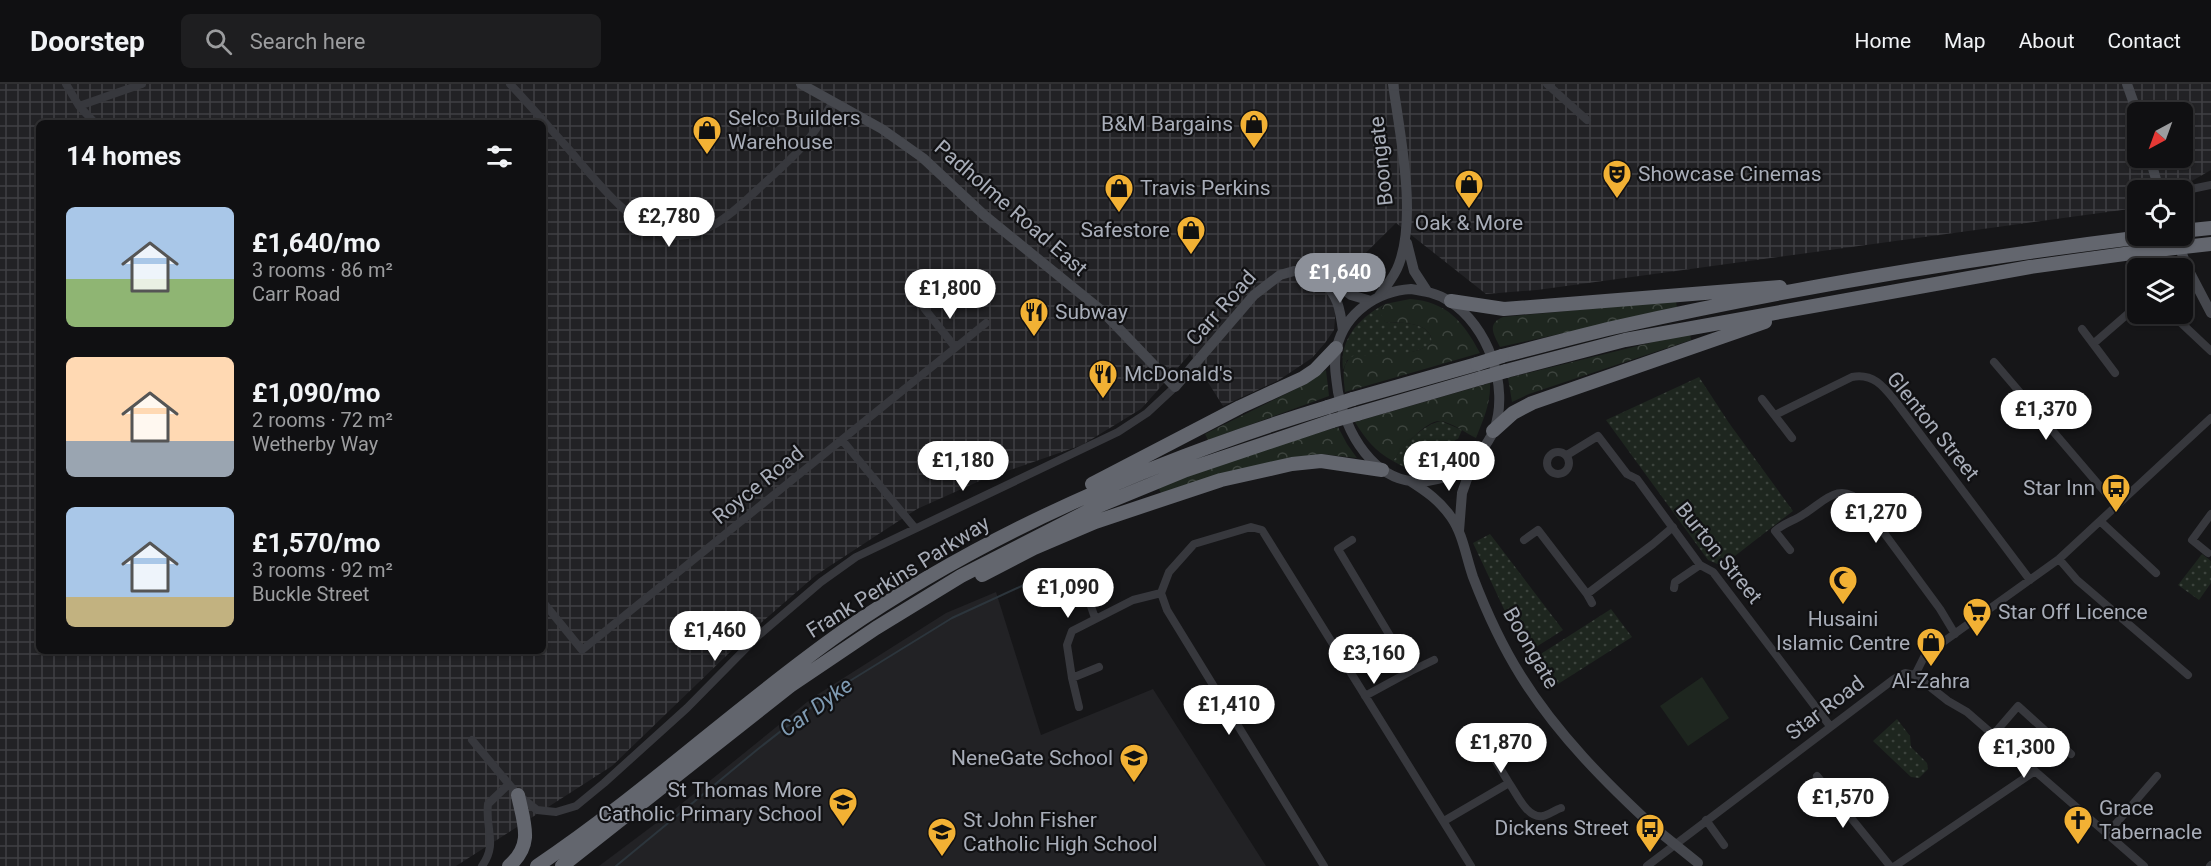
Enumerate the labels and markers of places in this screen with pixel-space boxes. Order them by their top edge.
place label: Selco Builders Warehouse [728,106,861,154]
shop icon: B&M Bargains [1238,108,1270,150]
place label: B&M Bargains [1101,112,1233,136]
shop icon: Selco Builders Warehouse [691,114,723,156]
theatre icon: Showcase Cinemas [1601,158,1633,200]
place label: Showcase Cinemas [1638,162,1822,186]
shop icon: Oak & More [1453,168,1485,210]
shop icon: Travis Perkins [1103,172,1135,214]
place label: Travis Perkins [1140,176,1271,200]
pin: £2,780 [620,197,718,248]
place label: Oak & More [1415,211,1523,235]
shop icon: Safestore [1175,214,1207,256]
place label: Safestore [1080,218,1170,242]
pin: £1,640 [1291,253,1389,304]
pin: £1,800 [901,269,999,320]
restaurant icon: Subway [1018,296,1050,338]
place label: Subway [1055,300,1128,324]
restaurant icon: McDonald's [1087,358,1119,400]
place label: McDonald's [1124,362,1233,386]
pin: £1,370 [1997,390,2095,441]
pin: £1,180 [914,441,1012,492]
pin: £1,400 [1400,441,1498,492]
bus stop icon: Star Inn [2100,472,2132,514]
place label: Star Inn [2023,476,2095,500]
pin: £1,270 [1827,493,1925,544]
mosque icon: Husaini Islamic Centre [1827,564,1859,606]
pin: £1,090 [1019,568,1117,619]
supermarket icon: Star Off Licence [1961,596,1993,638]
place label: Star Off Licence [1998,600,2148,624]
place label: Husaini Islamic Centre [1776,607,1910,655]
pin: £1,460 [666,611,764,662]
shop icon: Al-Zahra [1915,626,1947,668]
pin: £3,160 [1325,634,1423,685]
place label: Al-Zahra [1892,669,1970,693]
pin: £1,410 [1180,685,1278,736]
pin: £1,870 [1452,723,1550,774]
pin: £1,300 [1975,728,2073,779]
school or university icon: NeneGate School [1118,742,1150,784]
place label: NeneGate School [951,746,1113,770]
place label: St Thomas More Catholic Primary School [598,778,822,826]
pin: £1,570 [1794,778,1892,829]
school or university icon: St Thomas More Catholic Primary School [827,786,859,828]
place label: Grace Tabernacle [2099,796,2202,844]
church icon: Grace Tabernacle [2062,804,2094,846]
place label: St John Fisher Catholic High School [963,808,1158,856]
bus stop icon: Dickens Street [1634,812,1666,854]
school or university icon: St John Fisher Catholic High School [926,816,958,858]
place label: Dickens Street [1494,816,1629,840]

